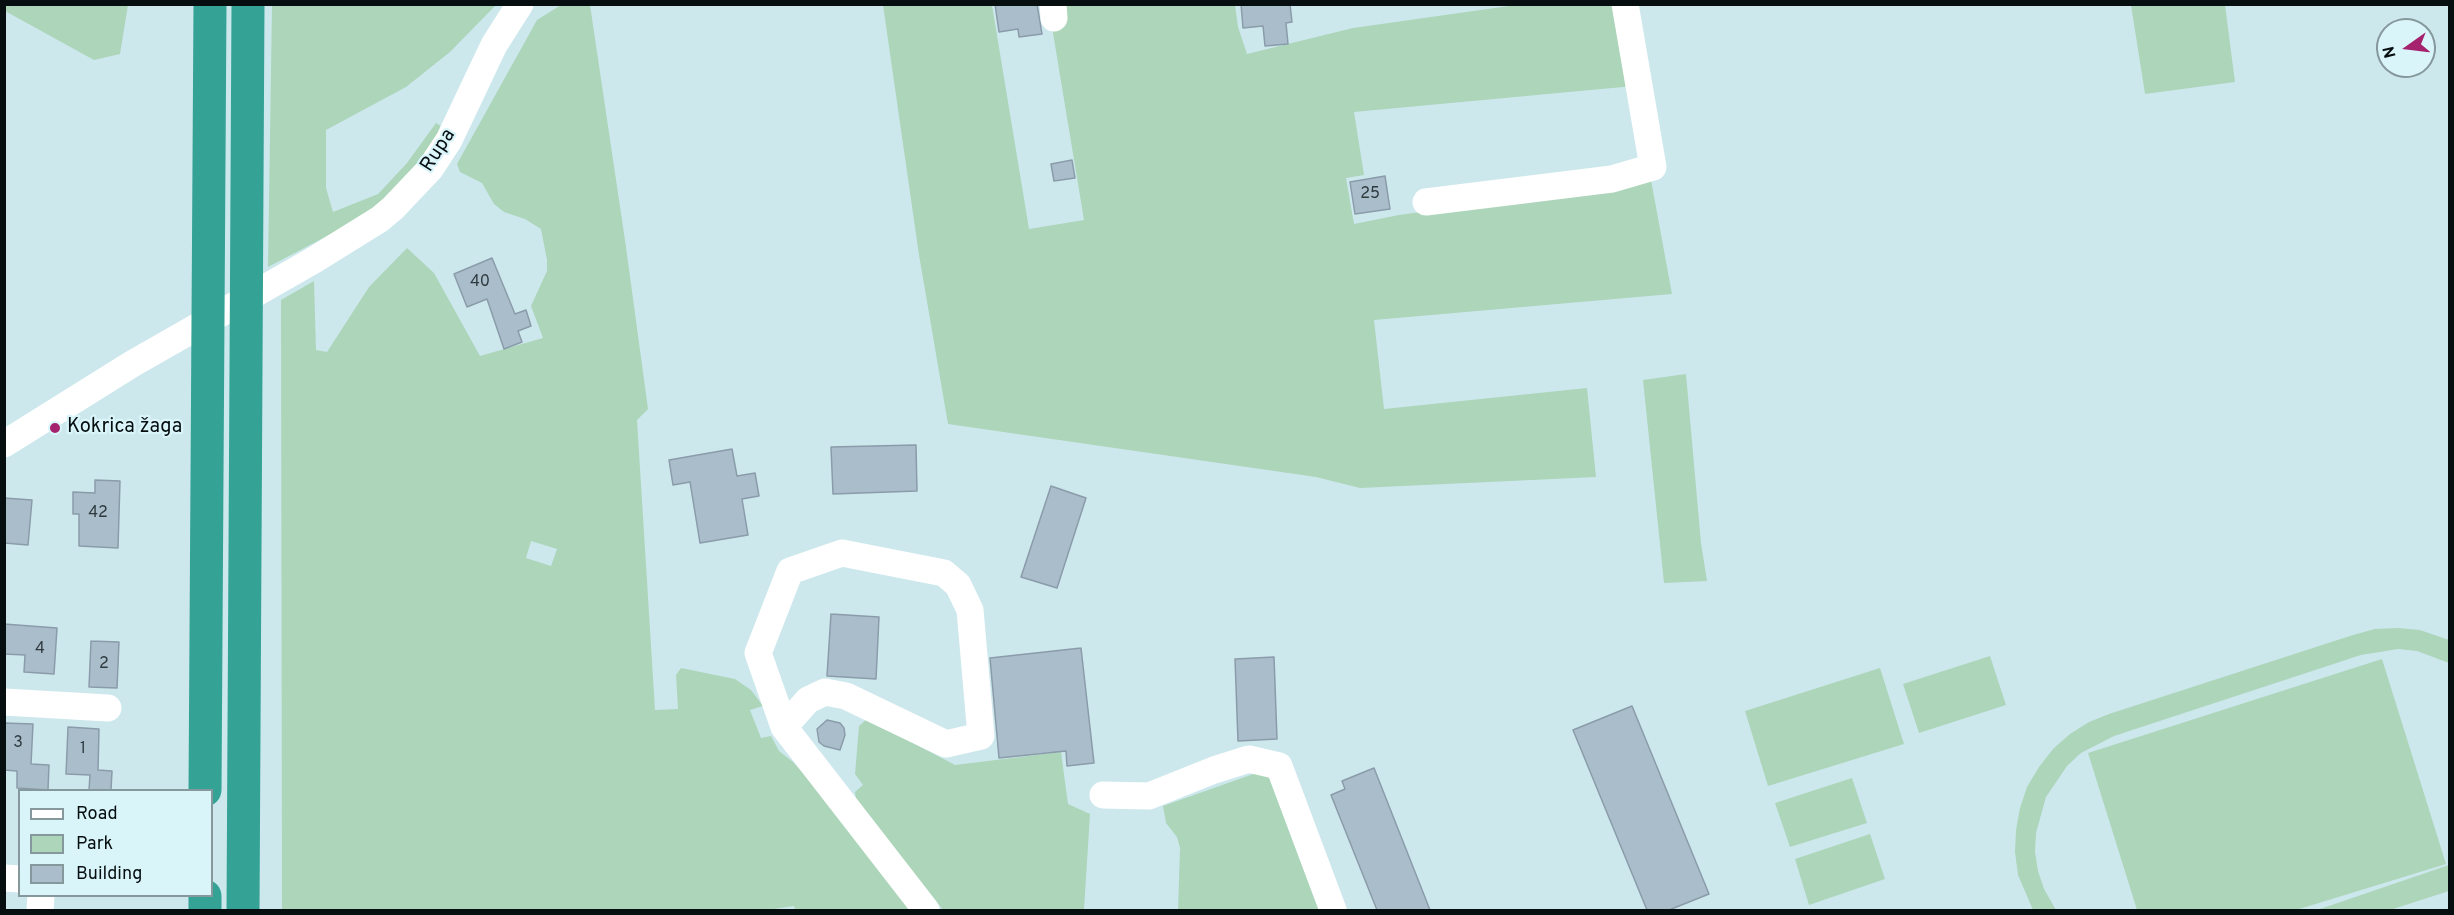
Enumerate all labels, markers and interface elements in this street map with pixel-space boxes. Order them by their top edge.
north arrow [2376,18,2436,78]
text: N [2379,44,2402,60]
street label: Rupa [416,125,462,177]
house number: 25 [1360,185,1380,205]
house number: 40 [470,273,490,293]
place label: Kokrica žaga [67,416,182,440]
marker: Kokrica žaga [48,421,62,435]
house number: 42 [88,504,108,524]
house number: 4 [35,640,45,660]
house number: 2 [99,655,109,675]
house number: 3 [13,734,23,754]
house number: 1 [80,740,86,760]
legend [18,789,213,897]
text: Road [76,803,118,826]
text: Park [76,833,113,856]
text: Building [76,863,142,886]

